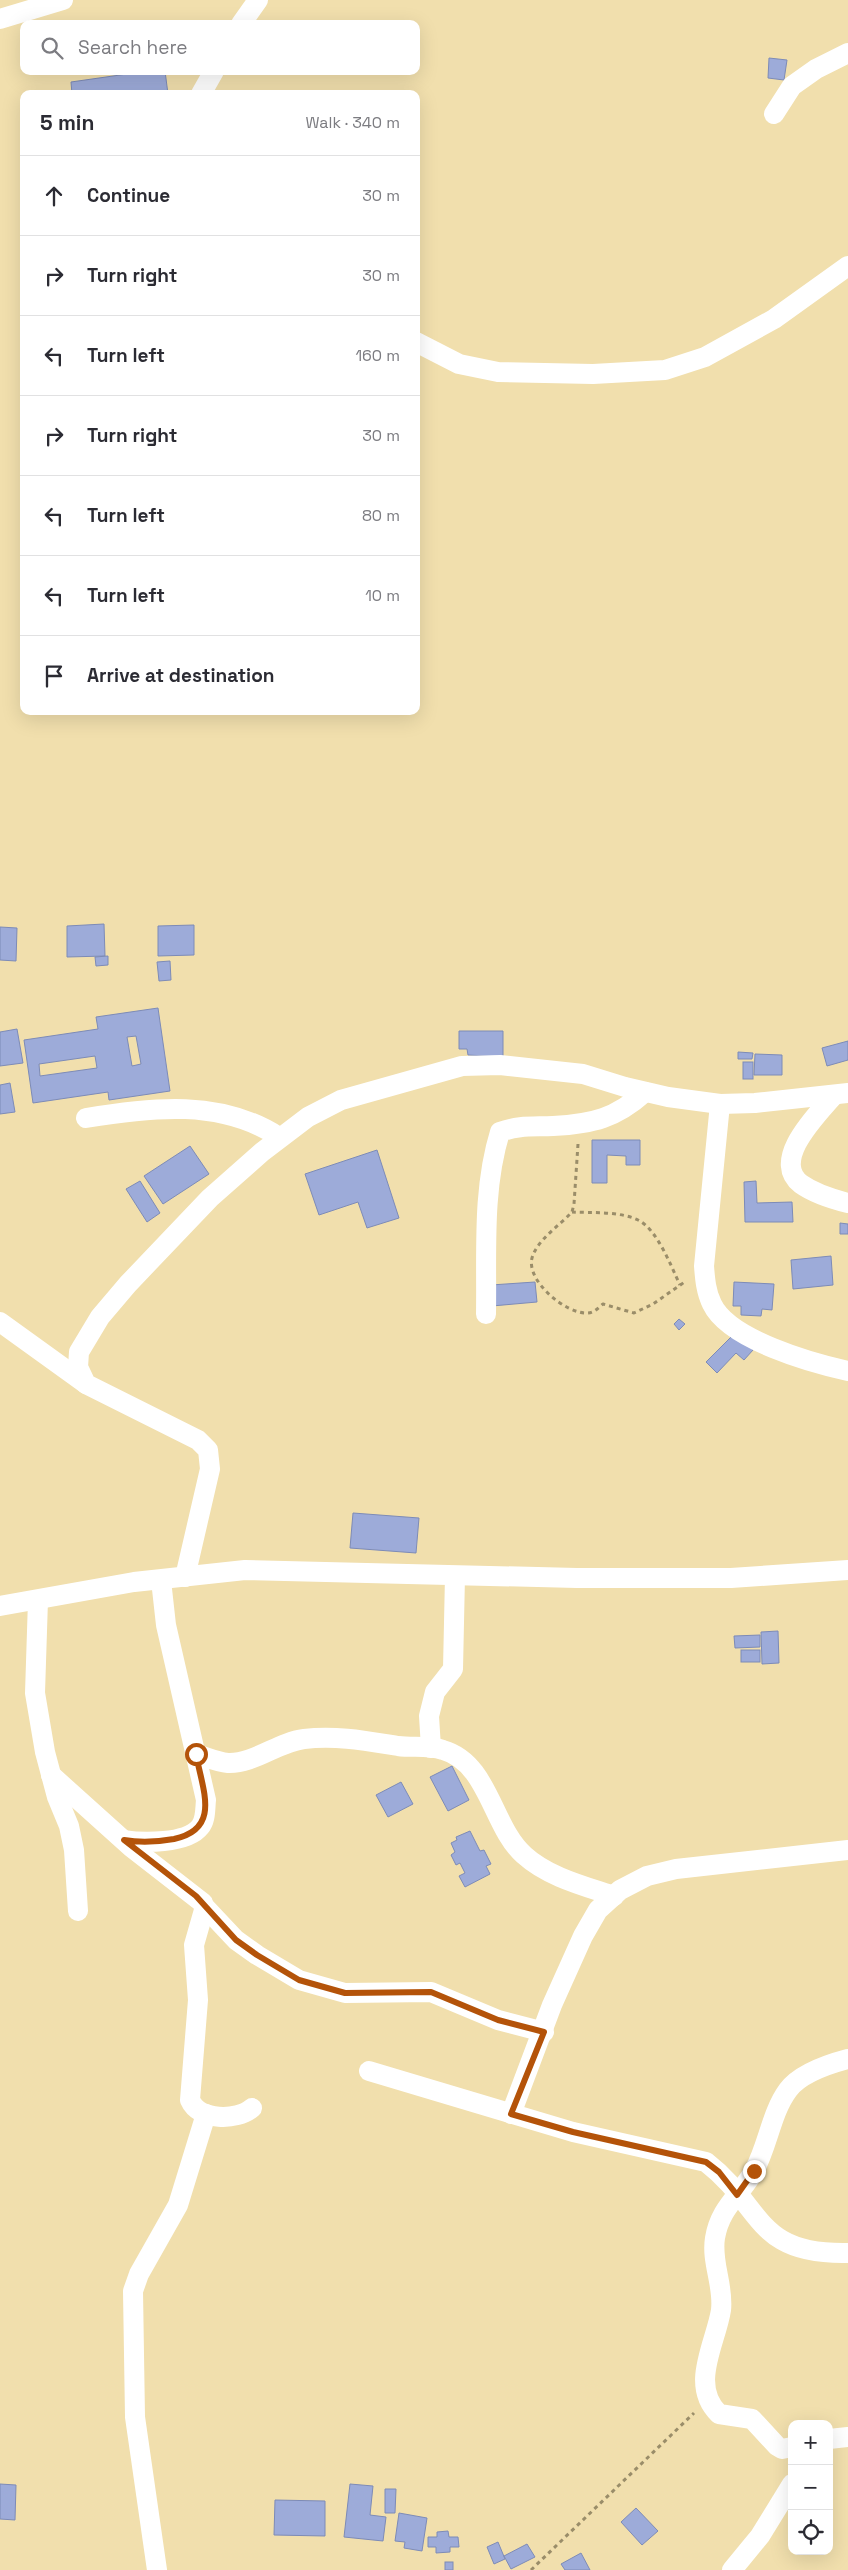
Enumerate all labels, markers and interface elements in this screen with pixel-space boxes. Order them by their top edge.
search box [20,20,420,75]
icon: search [38,34,66,62]
text: Search here [78,35,188,60]
text: 5 min [40,109,94,136]
text: Walk · 340 m [305,112,400,133]
icon: ahead [40,182,68,210]
text: Continue [87,183,170,208]
text: 30 m [362,185,400,206]
icon: right [40,262,68,290]
text: Turn right [87,263,177,288]
text: 30 m [362,265,400,286]
icon: left [40,342,68,370]
text: Turn left [87,343,165,368]
text: 160 m [355,345,400,366]
icon: right [40,422,68,450]
text: Turn right [87,423,177,448]
text: 30 m [362,425,400,446]
icon: left [40,502,68,530]
text: Turn left [87,503,165,528]
text: 80 m [362,505,400,526]
icon: left [40,582,68,610]
text: Turn left [87,583,165,608]
text: 10 m [365,585,400,606]
icon: arrive [40,662,68,690]
text: Arrive at destination [87,663,275,688]
route start [185,1743,208,1766]
route end [743,2160,766,2183]
map controls [788,2420,833,2555]
button: + [788,2420,833,2465]
button: − [788,2465,833,2510]
button: locate [788,2510,833,2555]

